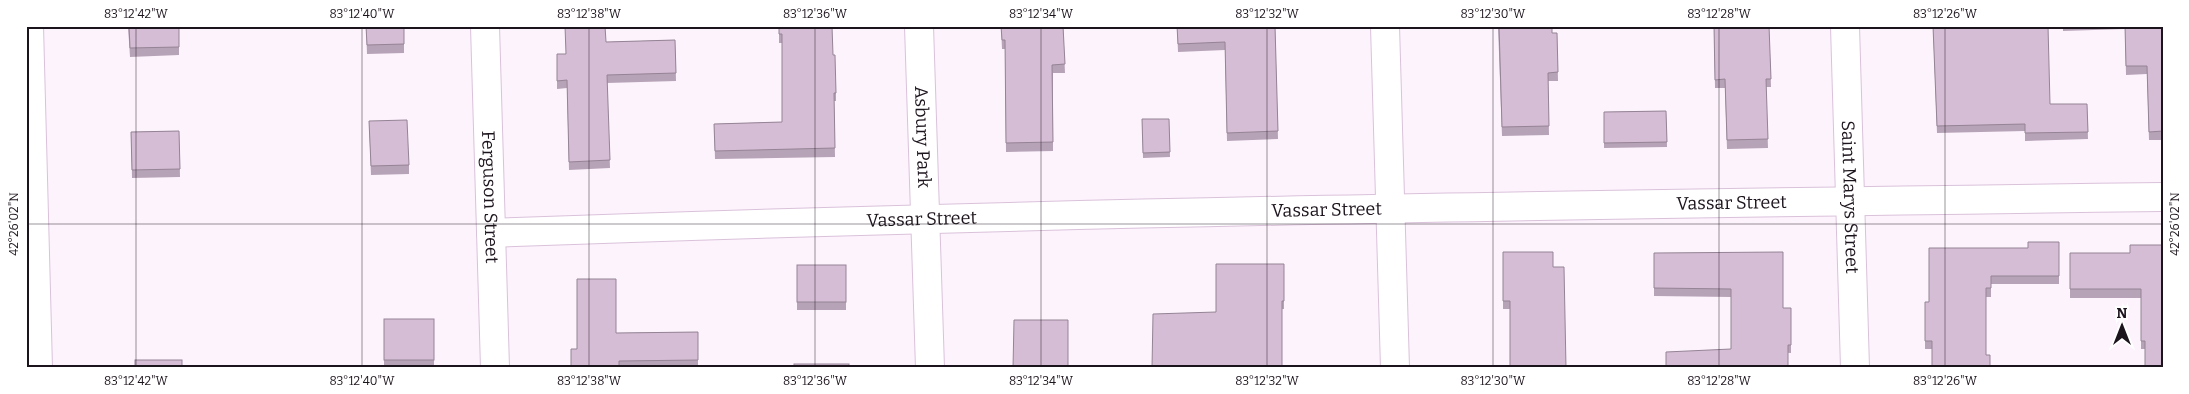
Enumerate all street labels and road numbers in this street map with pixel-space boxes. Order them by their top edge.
street label: Asbury Park [910,86,935,189]
street label: Saint Marys Street [1837,120,1863,274]
street label: Ferguson Street [477,130,503,264]
street label: Vassar Street [1676,191,1787,215]
street label: Vassar Street [1271,198,1383,222]
street label: Vassar Street [866,207,978,232]

